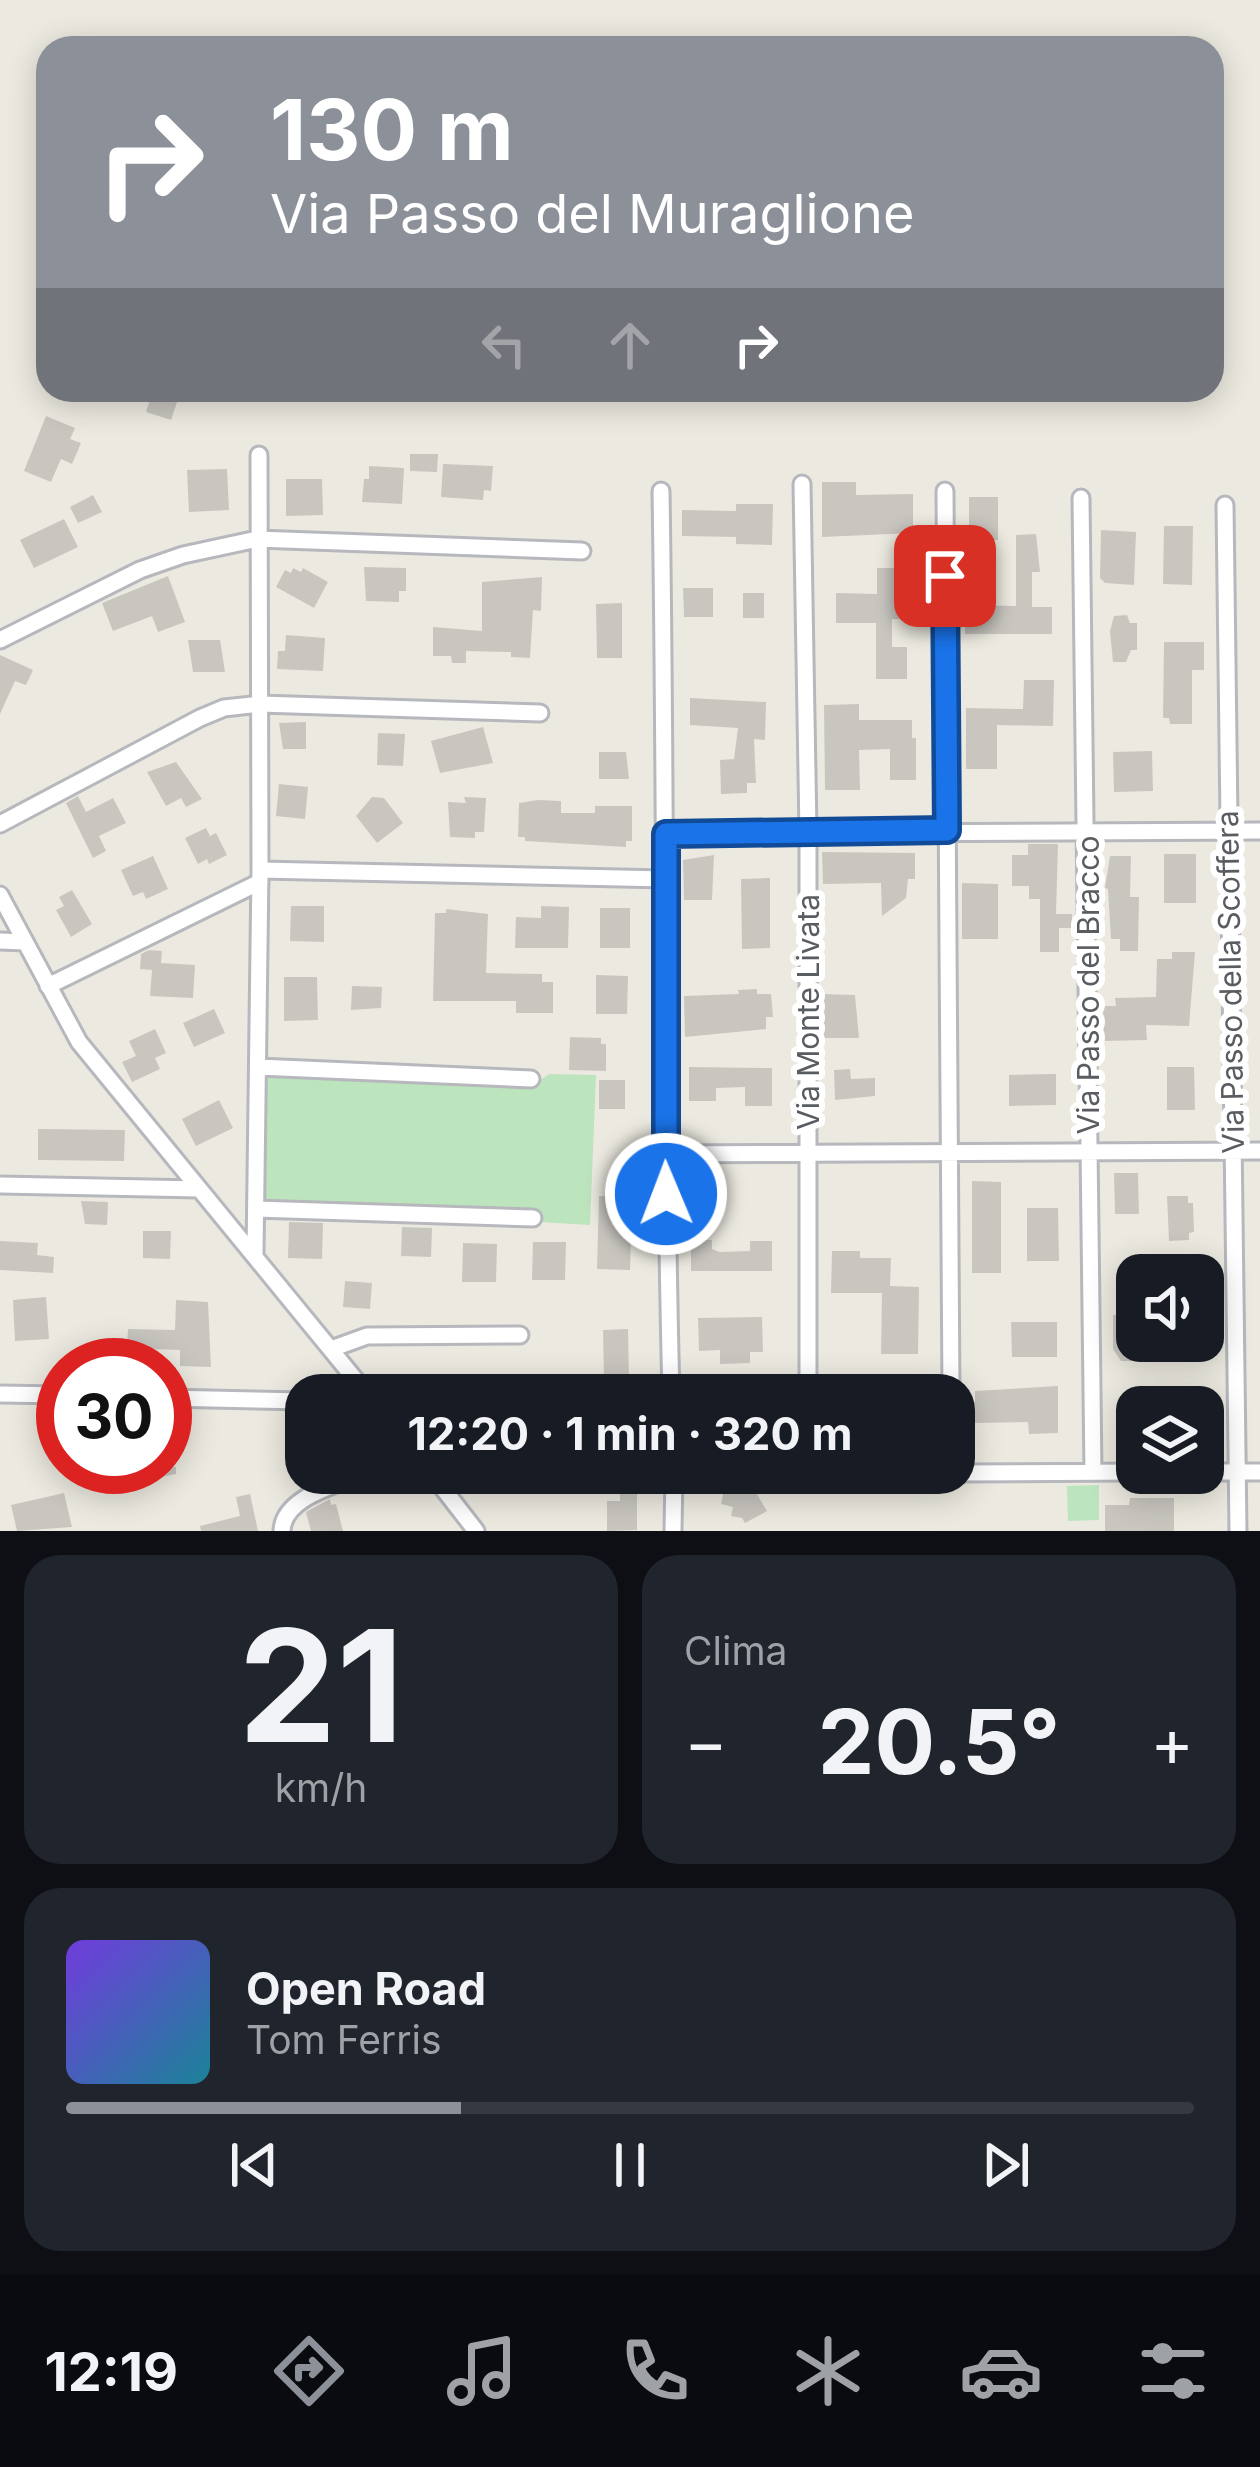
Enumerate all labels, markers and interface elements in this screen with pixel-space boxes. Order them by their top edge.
text: 130 m [270,79,514,180]
icon: right [72,84,228,240]
text: Via Passo del Muraglione [270,181,914,246]
icon: left [471,312,537,378]
icon: ahead [597,312,663,378]
icon: right [723,312,789,378]
pin [894,525,996,627]
icon: arrive [912,543,978,609]
street label: Via Passo della Scoffera [1209,810,1251,1154]
street label: Via Passo del Bracco [1070,836,1106,1134]
street label: Via Monte Livata [790,894,826,1130]
position arrow [603,1131,729,1257]
map controls [1116,1254,1224,1494]
button: sound [1116,1254,1224,1362]
speed limit sign: 30 [36,1338,192,1494]
button: layers [1116,1386,1224,1494]
text: 12:20 · 1 min · 320 m [408,1406,852,1461]
text: 21 [238,1591,404,1780]
text: Clima [684,1627,787,1674]
text: 20.5° [818,1687,1060,1796]
text: − [684,1702,728,1782]
text: + [1150,1702,1194,1782]
text: km/h [275,1764,367,1811]
text: Open Road [246,1961,486,2016]
text: Tom Ferris [246,2016,441,2063]
icon: previous [221,2132,287,2198]
icon: pause [597,2132,663,2198]
icon: next [973,2132,1039,2198]
icon: directions [267,2329,351,2413]
icon: music [440,2329,524,2413]
icon: phone [613,2329,697,2413]
icon: climate [786,2329,870,2413]
icon: car [959,2329,1043,2413]
icon: filters [1131,2329,1215,2413]
text: 12:19 [44,2339,178,2404]

